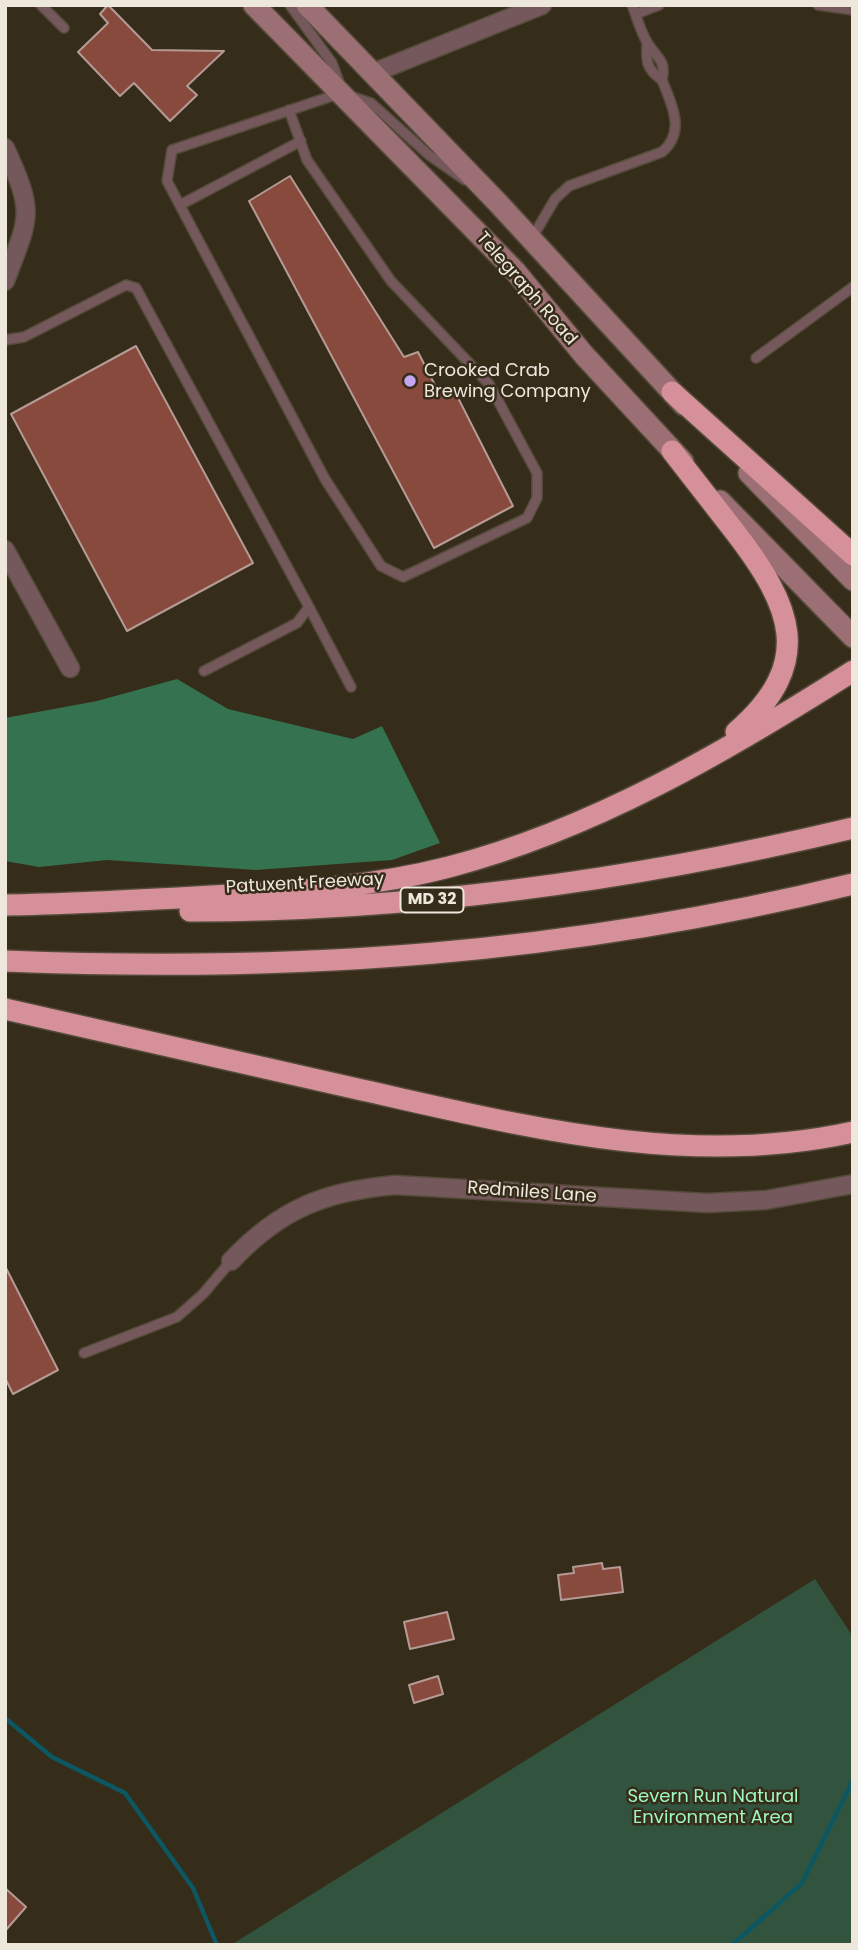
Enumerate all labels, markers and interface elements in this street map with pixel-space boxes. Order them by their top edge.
street label: Telegraph Road [471,228,581,350]
place label: Crooked Crab Brewing Company [424,360,591,402]
marker: Crooked Crab Brewing Company [402,373,418,389]
street label: Patuxent Freeway [225,869,385,899]
road number: MD 32 [400,888,464,912]
street label: Redmiles Lane [467,1178,597,1208]
park label: Severn Run Natural Environment Area [627,1786,799,1828]

